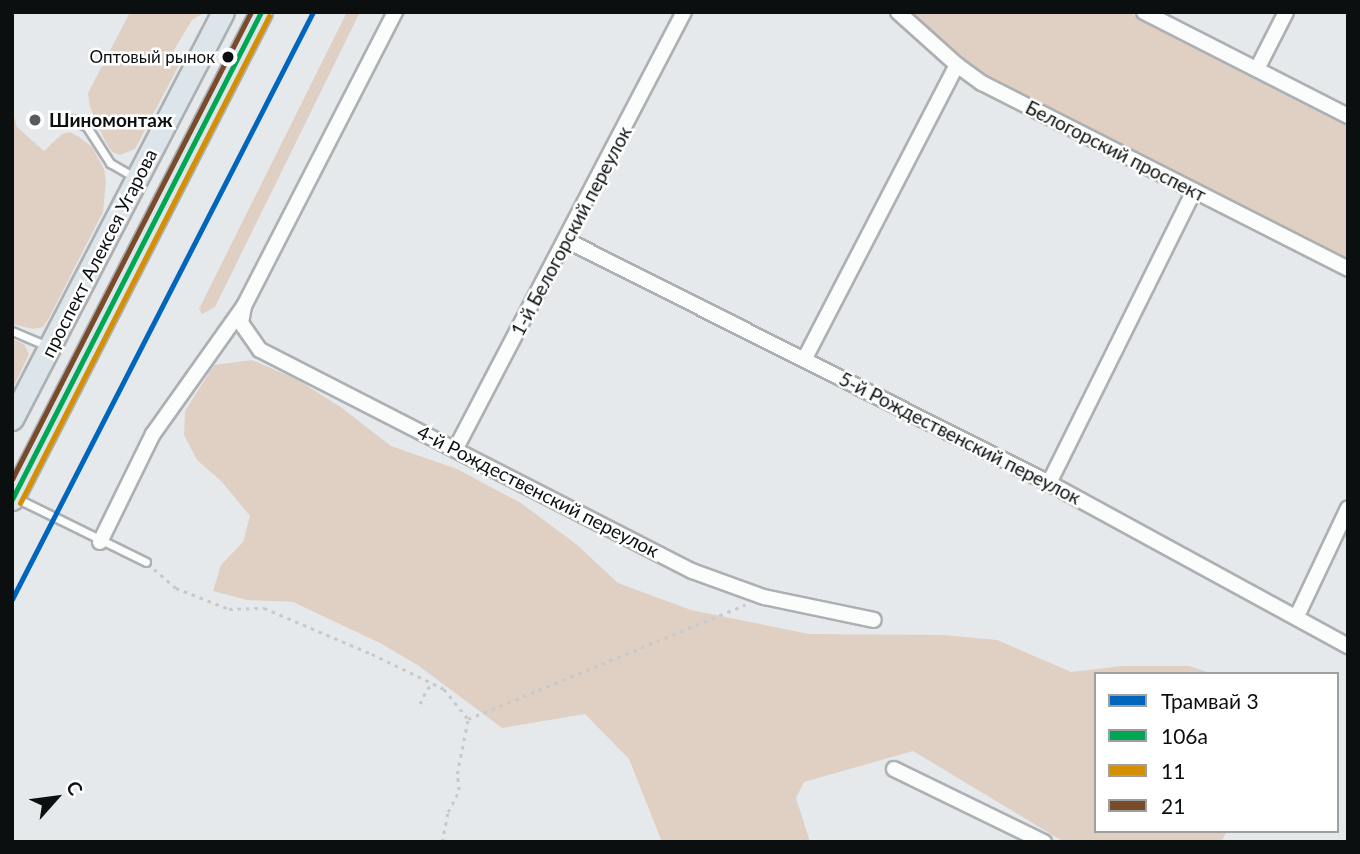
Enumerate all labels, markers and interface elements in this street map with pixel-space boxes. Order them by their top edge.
place label: Оптовый рынок [89,47,215,67]
marker: Оптовый рынок [221,50,235,64]
street label: Белогорский проспект [1022,96,1210,206]
place label: Шиномонтаж [49,109,172,131]
marker: Шиномонтаж [27,112,43,128]
street label: 1-й Белогорский переулок [506,122,636,340]
street label: проспект Алексея Угарова [36,145,162,361]
street label: 5-й Рождественский переулок [835,367,1085,509]
street label: 4-й Рождественский переулок [413,420,663,562]
legend [1094,672,1339,833]
text: Трамвай 3 [1161,688,1259,713]
text: 106а [1161,723,1208,748]
text: 11 [1161,758,1185,783]
north arrow [21,763,91,833]
text: С [62,777,88,799]
text: 21 [1161,793,1185,818]

